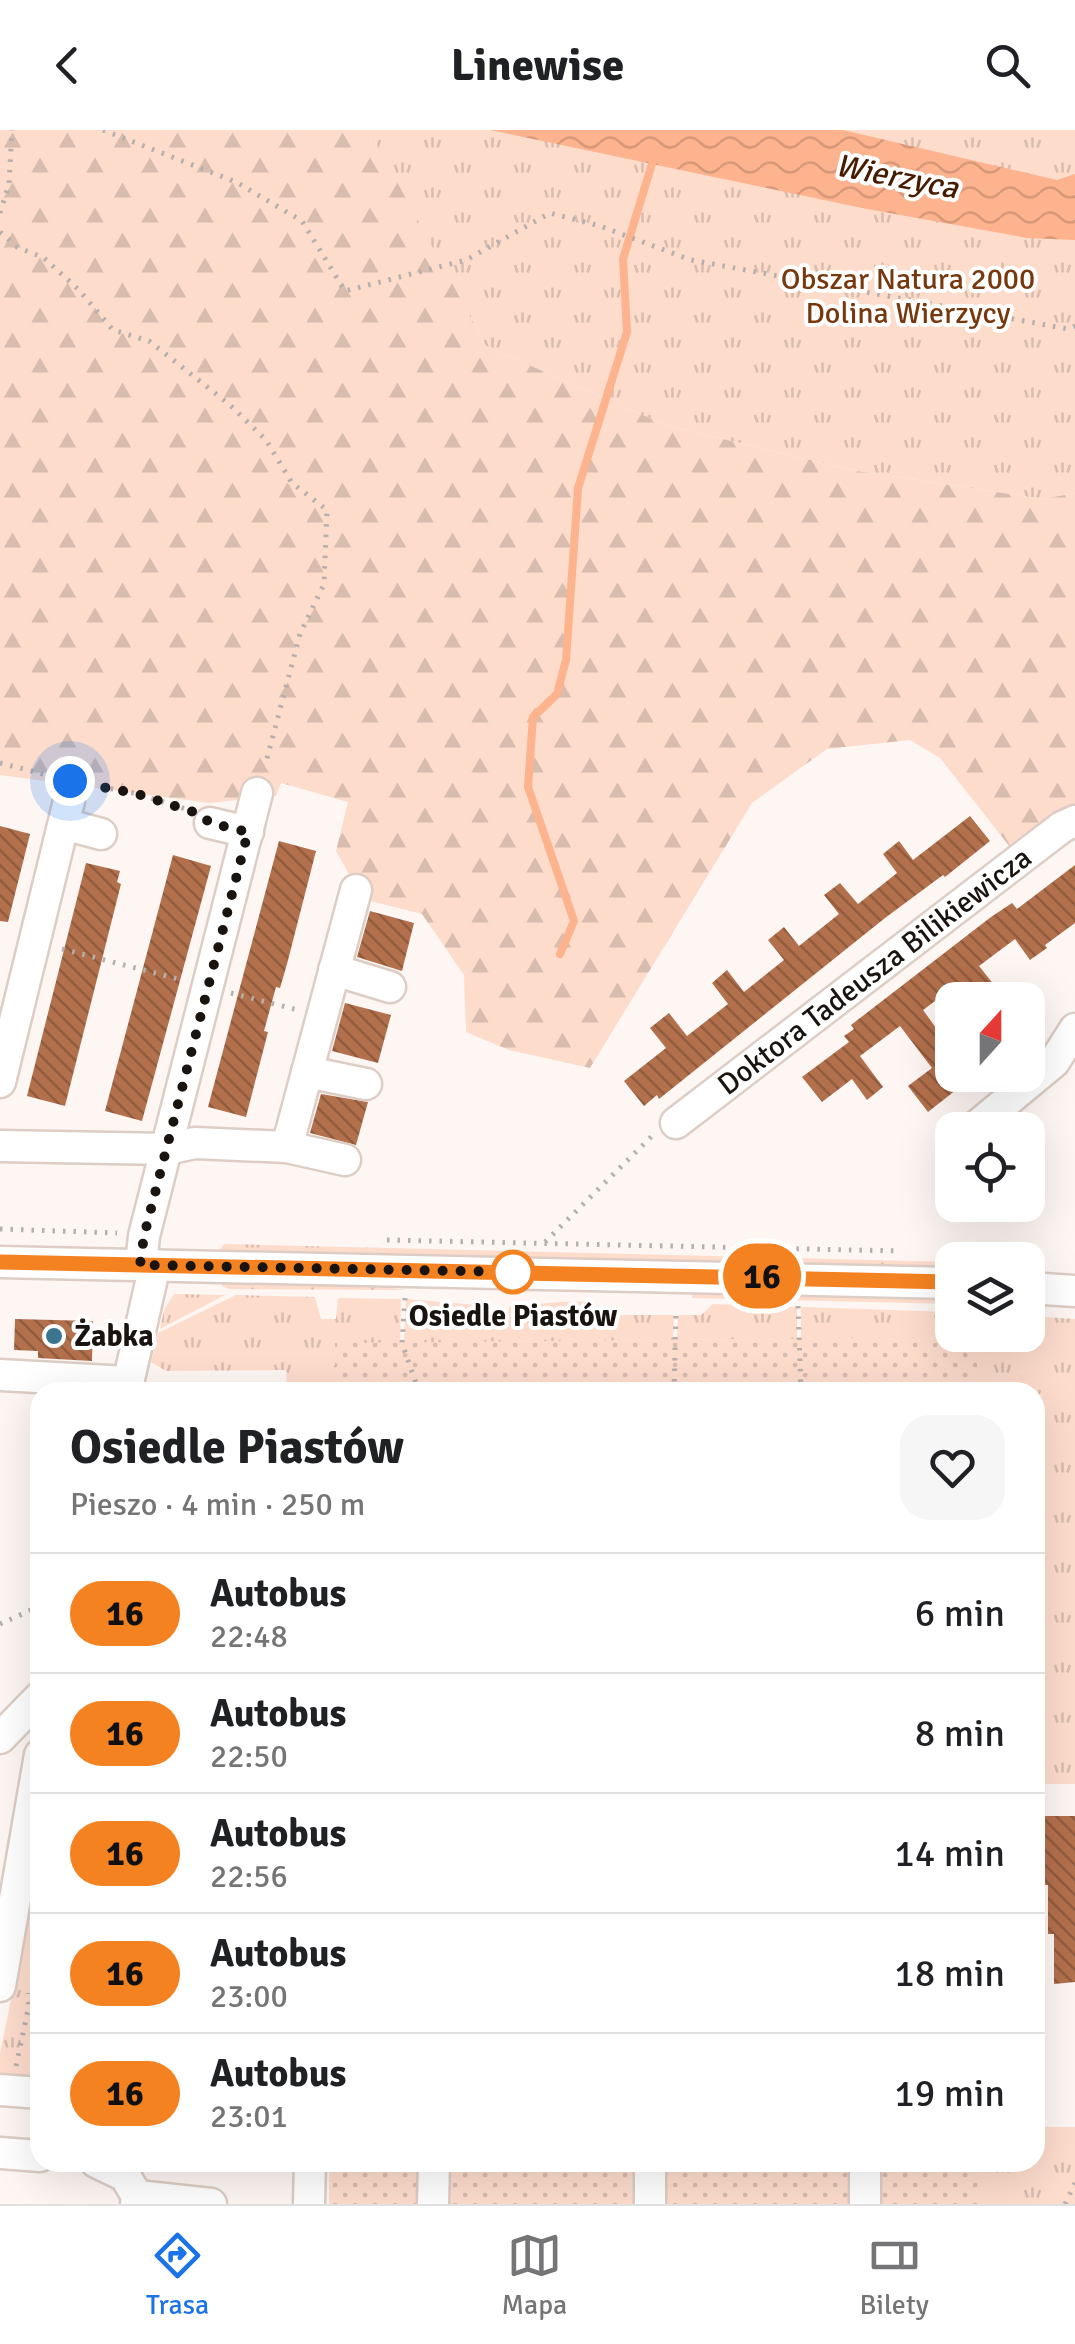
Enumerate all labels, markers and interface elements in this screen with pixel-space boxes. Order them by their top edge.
icon: back [40,38,95,93]
text: Linewise [451,38,624,93]
icon: search [980,38,1035,93]
water label: Wierzyca [832,146,962,208]
park label: Obszar Natura 2000 Dolina Wierzycy [781,261,1035,332]
your location [45,756,95,806]
street label: Doktora Tadeusza Bilikiewicza [710,839,1039,1103]
north arrow [935,982,1045,1092]
map controls [935,982,1045,1352]
button: locate [935,1112,1045,1222]
button: layers [935,1242,1045,1352]
line badge: 16 [717,1244,807,1308]
marker: Osiedle Piastów [492,1251,534,1293]
text: 16 [743,1255,781,1298]
place label: Osiedle Piastów [409,1298,618,1335]
place label: Żabka [74,1318,154,1355]
marker: Żabka [43,1325,65,1347]
button: heart [900,1415,1005,1520]
text: Osiedle Piastów [70,1418,404,1477]
text: Pieszo · 4 min · 250 m [70,1485,365,1524]
text: Autobus [210,1570,346,1617]
text: 6 min [915,1590,1005,1637]
text: 16 [106,1592,144,1635]
text: 22:48 [210,1617,288,1656]
text: Autobus [210,1690,346,1737]
text: 8 min [915,1710,1005,1757]
text: 16 [106,1712,144,1755]
text: 22:50 [210,1737,288,1776]
text: Autobus [210,1810,346,1857]
text: 14 min [894,1830,1005,1877]
text: 16 [106,1832,144,1875]
text: 22:56 [210,1857,288,1896]
text: Autobus [210,1930,346,1977]
text: 18 min [894,1950,1005,1997]
text: 16 [106,1952,144,1995]
text: 23:00 [210,1977,288,2016]
text: Autobus [210,2050,346,2097]
text: 19 min [894,2070,1005,2117]
text: 16 [106,2072,144,2115]
text: 23:01 [210,2097,288,2136]
tab: Trasa [146,2228,209,2322]
tab: Mapa [501,2228,567,2322]
tab: Bilety [859,2228,929,2322]

